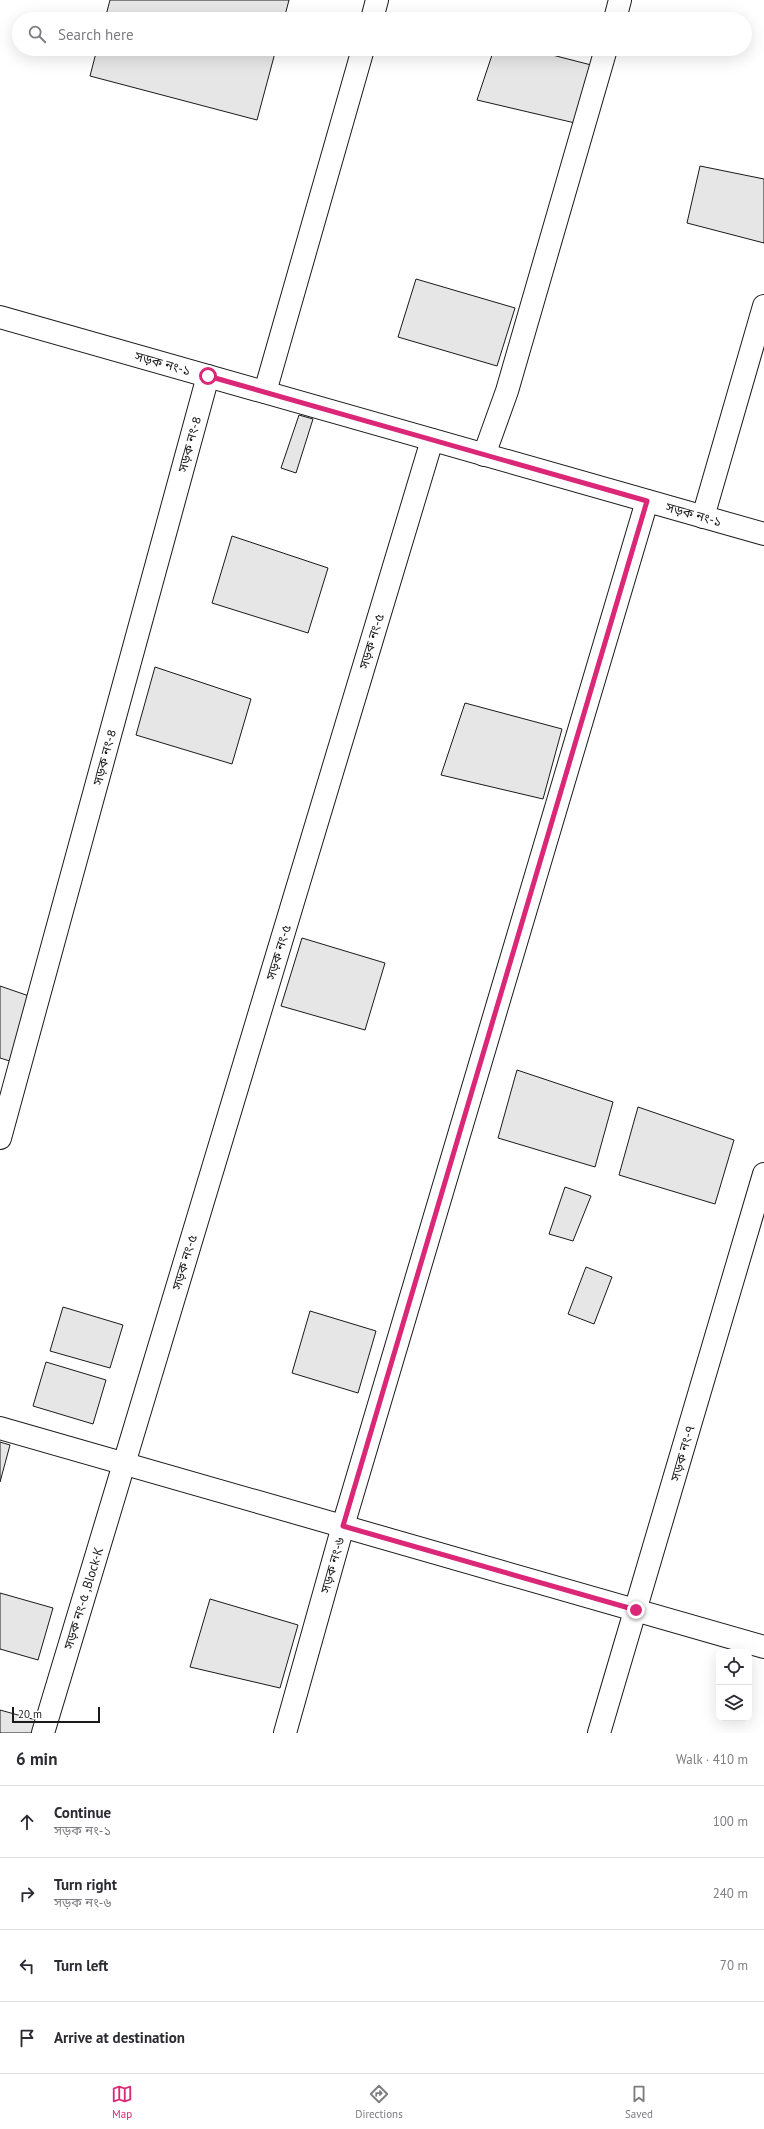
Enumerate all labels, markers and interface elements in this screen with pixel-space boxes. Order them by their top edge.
search box [12,12,752,56]
icon: search [26,23,48,45]
text: Search here [58,25,134,44]
street label: সড়ক নং-১ [132,347,193,380]
route start [199,367,217,385]
street label: সড়ক নং-৪ [174,414,205,475]
street label: সড়ক নং-১ [663,498,724,531]
street label: সড়ক নং-৫ [355,611,388,672]
street label: সড়ক নং-৪ [89,727,120,788]
street label: সড়ক নং-৫ [262,922,295,983]
street label: সড়ক নং-৫ [168,1232,201,1293]
street label: সড়ক নং-৭ [666,1423,699,1484]
street label: সড়ক নং-৬ [316,1535,349,1596]
street label: সড়ক নং-৫ ,Block-K [60,1545,107,1652]
route end [627,1601,645,1619]
map controls [716,1649,752,1721]
button: locate [716,1649,752,1685]
button: layers [716,1685,752,1721]
scale bar [12,1705,100,1724]
text: 20 m [18,1707,42,1721]
text: 6 min [16,1748,57,1770]
text: Walk · 410 m [676,1751,748,1768]
text: Continue [54,1803,111,1822]
icon: ahead [16,1811,38,1833]
text: 100 m [713,1813,748,1830]
text: সড়ক নং-১ [54,1822,111,1839]
text: Turn right [54,1875,117,1894]
icon: right [16,1883,38,1905]
text: 240 m [713,1885,748,1902]
text: সড়ক নং-৬ [54,1894,111,1911]
icon: left [16,1955,38,1977]
text: Turn left [54,1956,108,1975]
text: 70 m [720,1957,748,1974]
icon: arrive [16,2027,38,2049]
text: Arrive at destination [54,2028,185,2047]
tab: Map [111,2083,133,2121]
tab: Directions [355,2083,403,2121]
tab: Saved [625,2083,653,2121]

